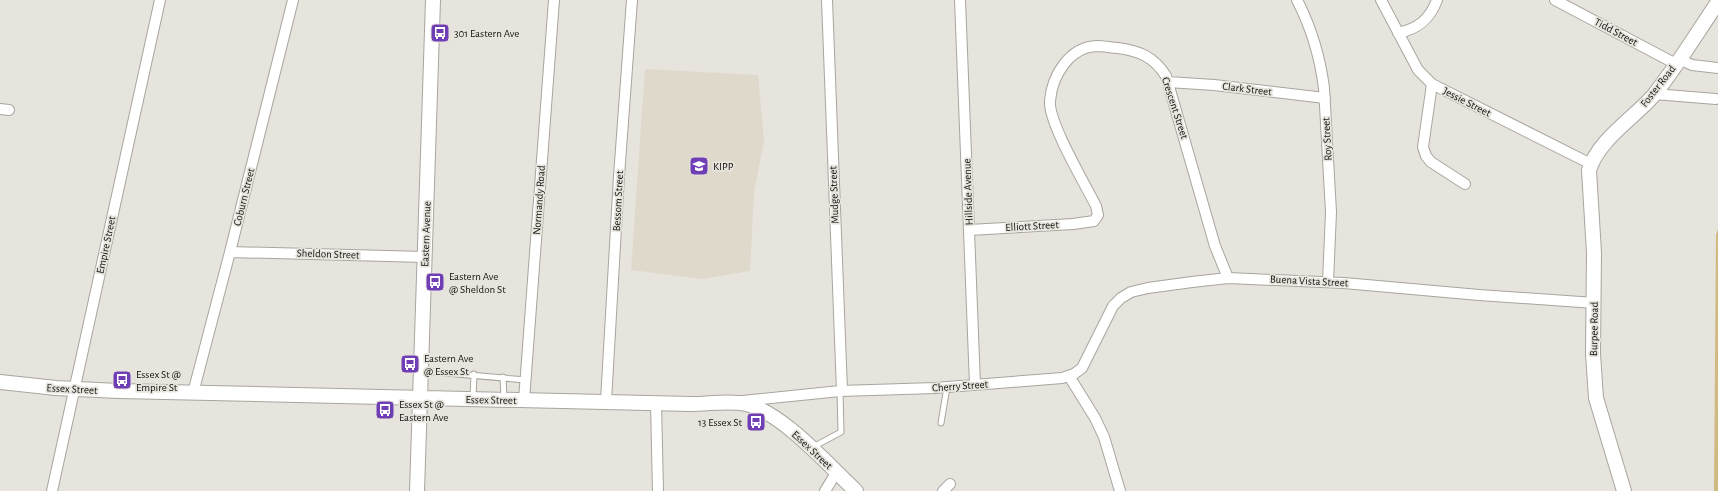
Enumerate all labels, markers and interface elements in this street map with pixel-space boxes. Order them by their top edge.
street label: Tidd Street [1593,16,1640,48]
bus stop icon: 301 Eastern Ave [429,22,451,44]
place label: 301 Eastern Ave [454,28,519,39]
street label: Foster Road [1638,63,1678,109]
street label: Crescent Street [1160,76,1190,141]
street label: Clark Street [1222,81,1273,98]
street label: Jessie Street [1441,85,1493,119]
street label: Roy Street [1320,117,1334,161]
school or university icon: KIPP [688,155,710,177]
street label: Hillside Avenue [961,158,975,226]
place label: KIPP [713,161,734,172]
street label: Normandy Road [531,165,547,235]
street label: Mudge Street [827,165,841,224]
street label: Coburn Street [232,167,257,227]
street label: Bessom Street [611,170,625,232]
street label: Eastern Avenue [419,201,433,267]
street label: Empire Street [95,215,118,275]
street label: Elliott Street [1005,219,1059,233]
street label: Sheldon Street [296,247,360,261]
bus stop icon: Eastern Ave @ Sheldon St [424,271,446,293]
place label: Eastern Ave @ Sheldon St [449,271,506,295]
street label: Buena Vista Street [1270,273,1349,289]
street label: Burpee Road [1588,301,1600,356]
bus stop icon: Eastern Ave @ Essex St [399,353,421,375]
place label: Eastern Ave @ Essex St [424,353,473,377]
bus stop icon: Essex St @ Empire St [111,369,133,391]
place label: Essex St @ Empire St [136,369,181,393]
street label: Cherry Street [932,379,989,393]
street label: Essex Street [46,382,98,396]
street label: Essex Street [465,394,517,406]
bus stop icon: Essex St @ Eastern Ave [374,399,396,421]
place label: Essex St @ Eastern Ave [399,399,448,423]
bus stop icon: 13 Essex St [745,411,767,433]
place label: 13 Essex St [698,417,742,428]
street label: Essex Street [790,429,835,472]

